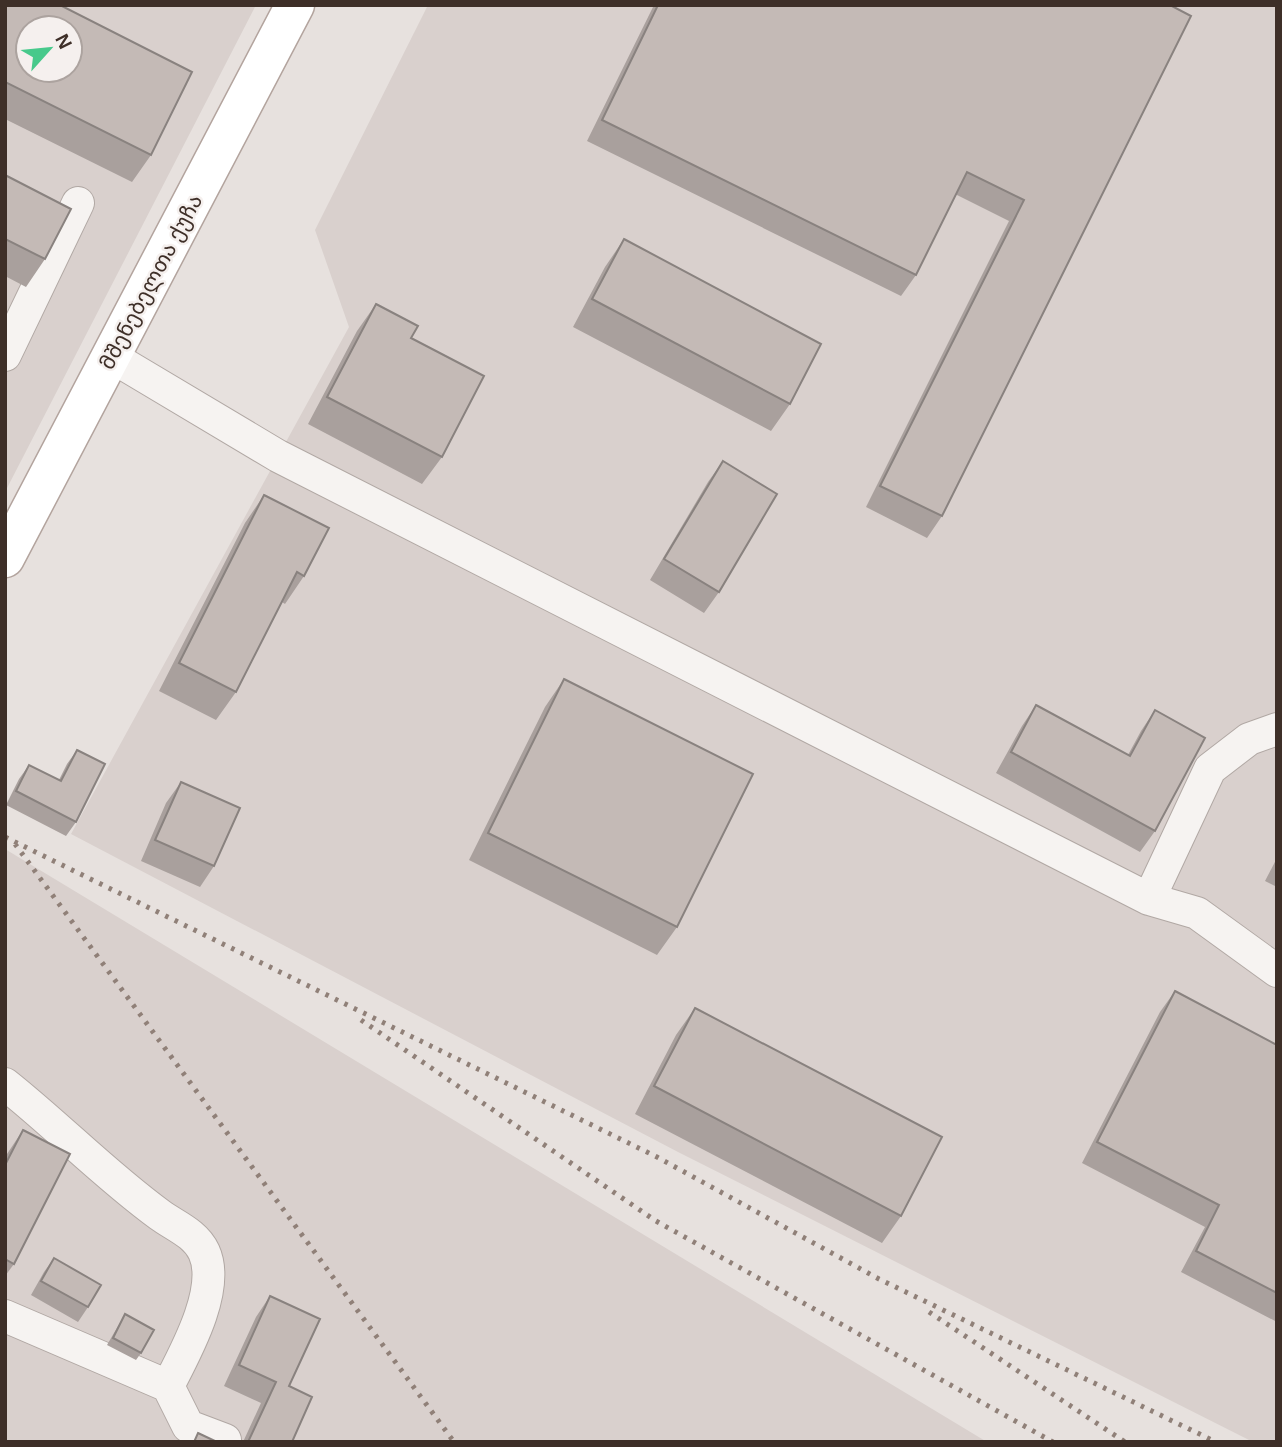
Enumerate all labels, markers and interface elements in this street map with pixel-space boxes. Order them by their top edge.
north arrow [14,14,84,84]
text: N [51,31,76,52]
street label: მშენებელთა ქუჩა [95,190,208,374]

